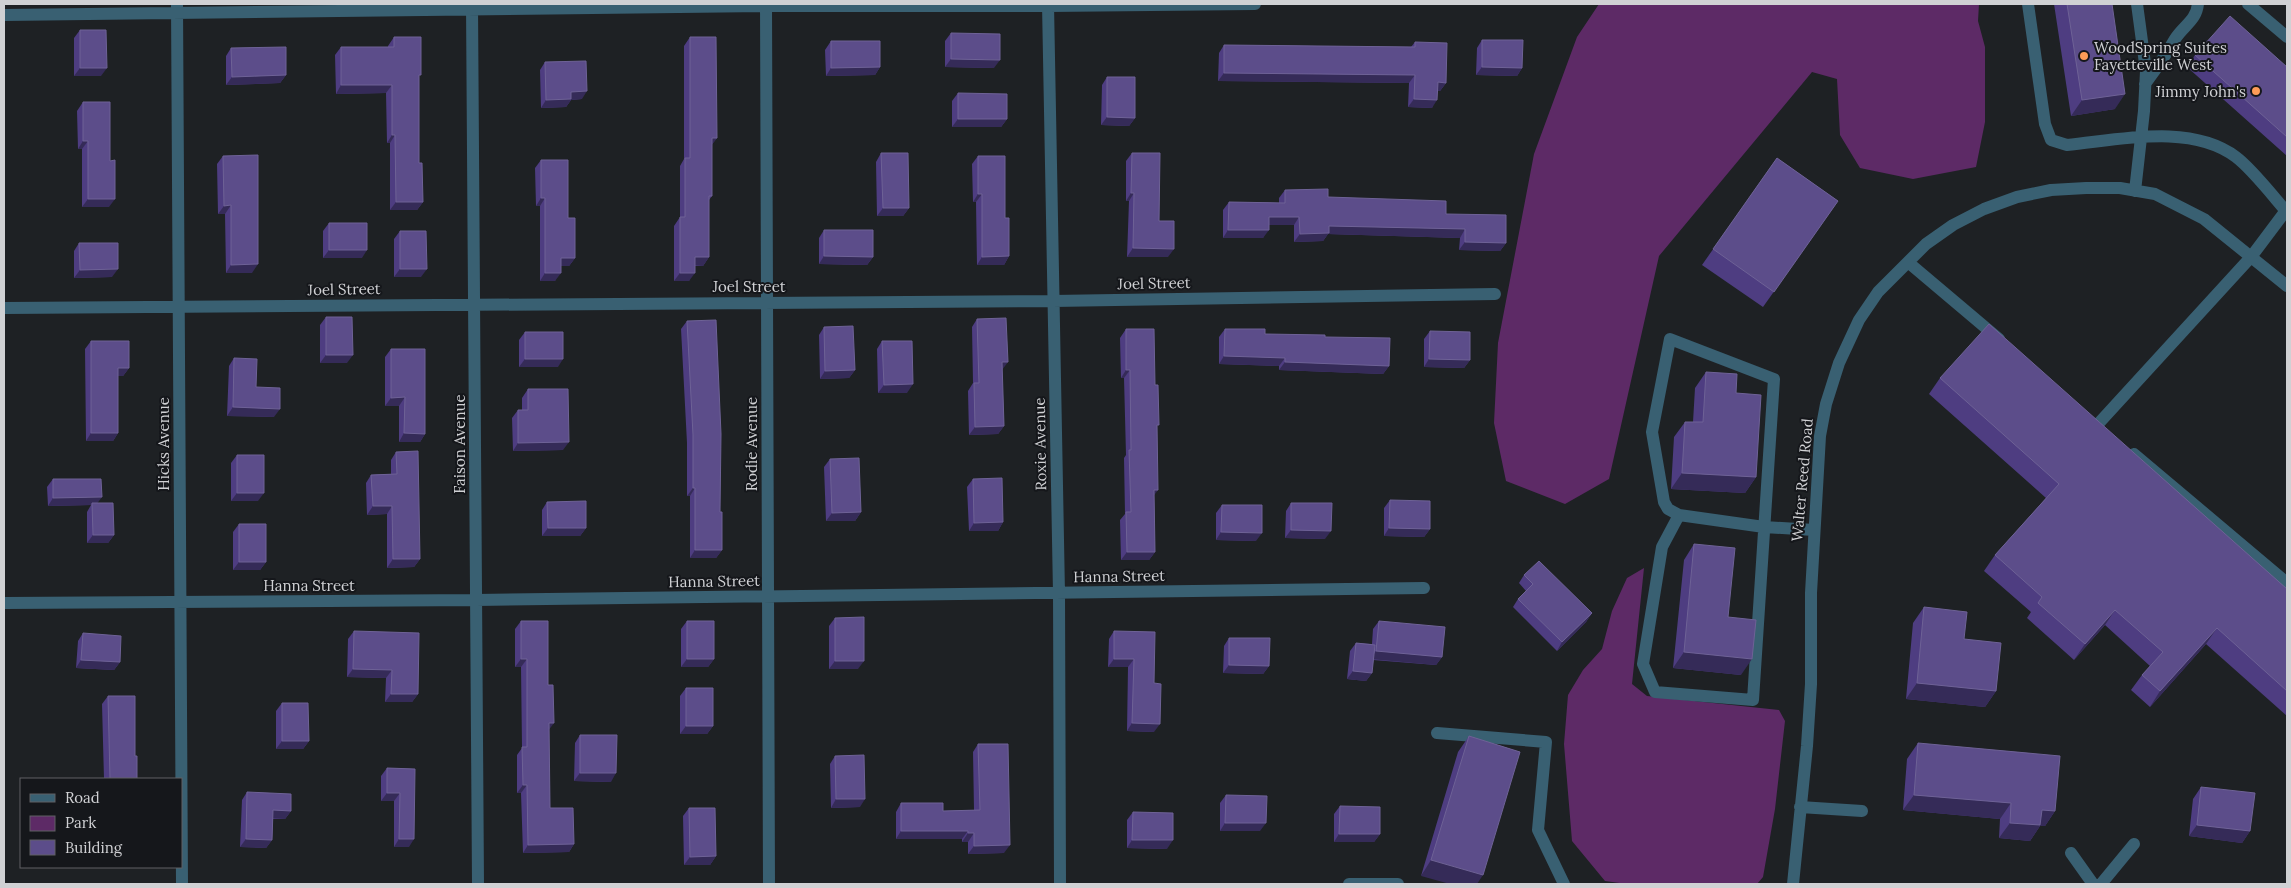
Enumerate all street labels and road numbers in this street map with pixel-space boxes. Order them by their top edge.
street label: Joel Street [1116,273,1191,293]
street label: Joel Street [712,277,786,296]
street label: Joel Street [306,279,381,299]
street label: Faison Avenue [450,394,469,494]
street label: Hicks Avenue [154,397,173,491]
street label: Rodie Avenue [742,397,761,491]
street label: Roxie Avenue [1030,397,1050,491]
street label: Walter Reed Road [1787,418,1817,542]
street label: Hanna Street [1073,566,1165,586]
street label: Hanna Street [668,571,760,591]
street label: Hanna Street [263,576,355,595]

